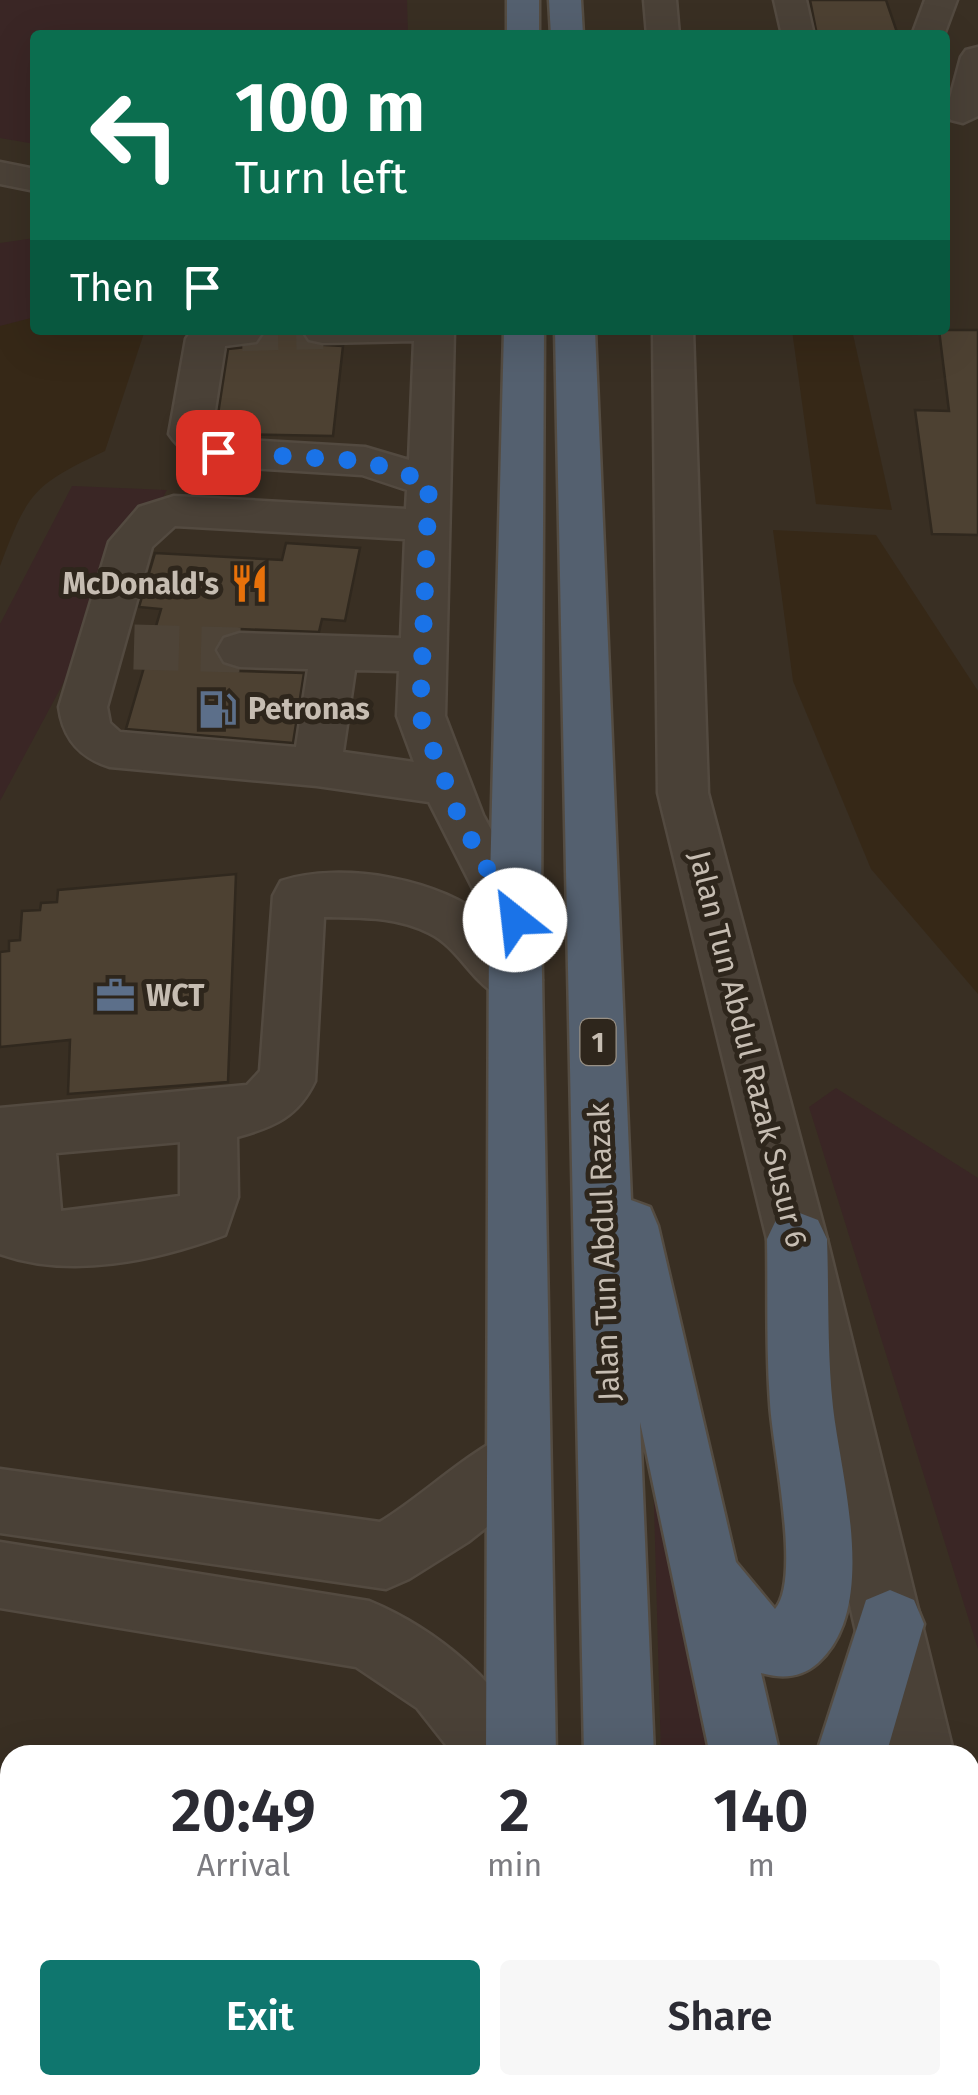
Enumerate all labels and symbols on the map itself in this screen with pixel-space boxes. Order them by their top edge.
pin [176,410,261,495]
restaurant icon: McDonald's [228,563,270,605]
place label: McDonald's [62,566,219,602]
fuel station icon: Petronas [197,688,239,730]
place label: Petronas [248,691,370,727]
street label: Jalan Tun Abdul Razak Susur 6 [681,847,815,1251]
position arrow [463,868,567,972]
office icon: WCT [95,975,137,1017]
place label: WCT [146,978,205,1014]
road number: 1 [580,1019,616,1065]
street label: Jalan Tun Abdul Razak [581,1102,627,1402]

